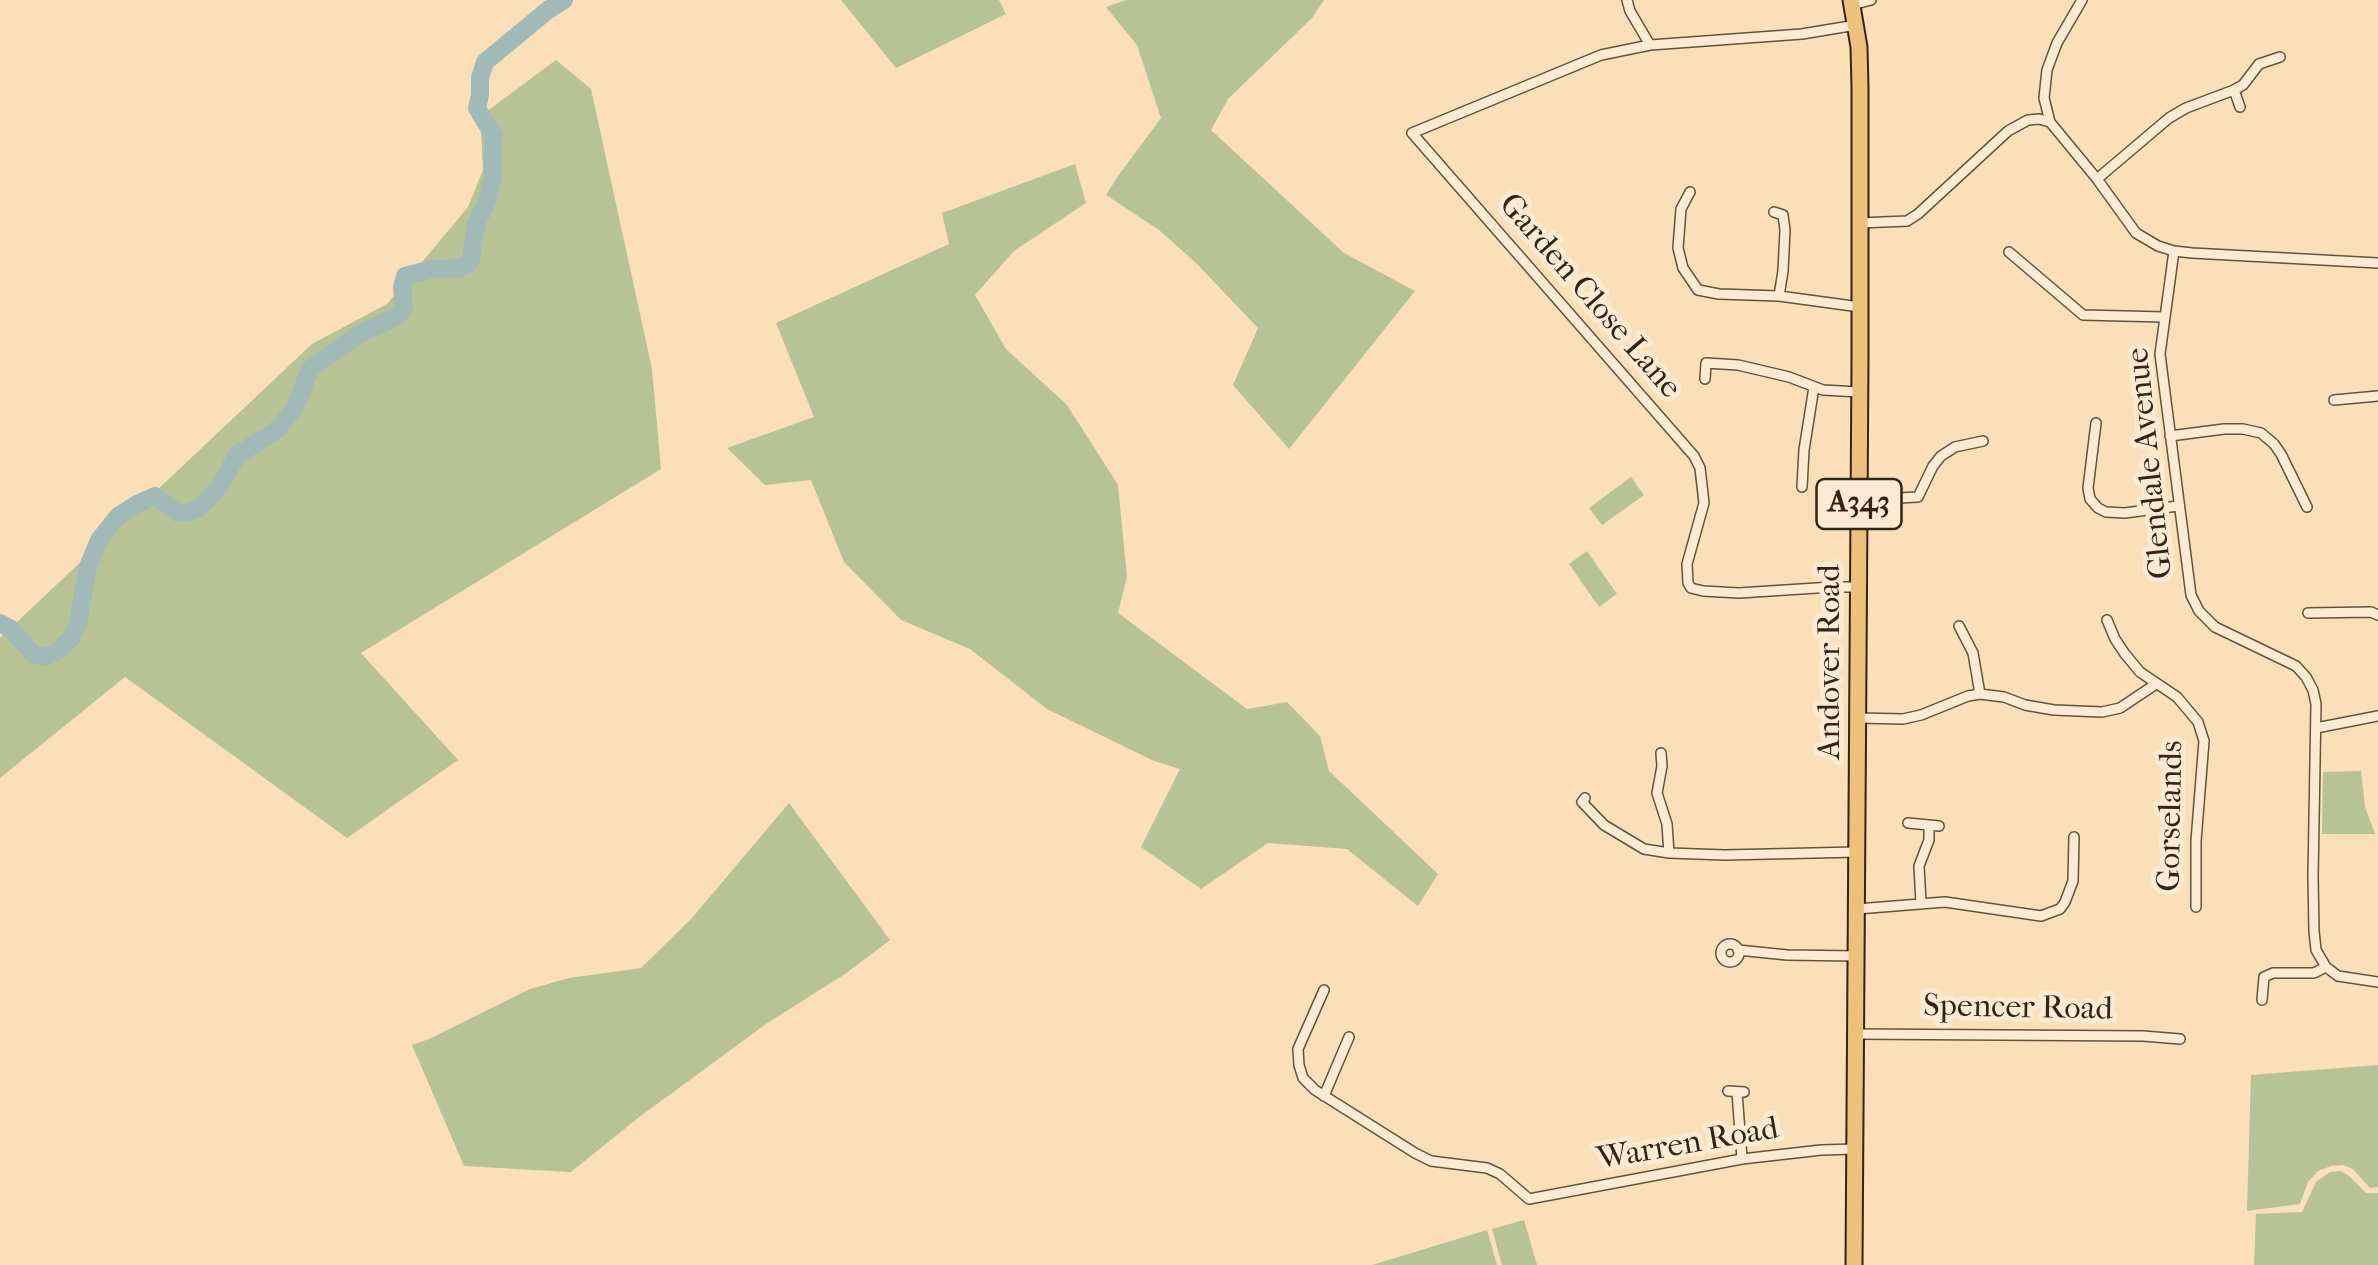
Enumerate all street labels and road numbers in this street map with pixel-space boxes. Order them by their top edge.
street label: Garden Close Lane [1490,187,1688,407]
street label: Glendale Avenue [2120,345,2182,581]
road number: A343 [1816,479,1902,529]
street label: Andover Road [1812,564,1850,760]
street label: Gorselands [2151,740,2193,892]
street label: Spencer Road [1923,988,2113,1030]
street label: Warren Road [1594,1110,1782,1180]

